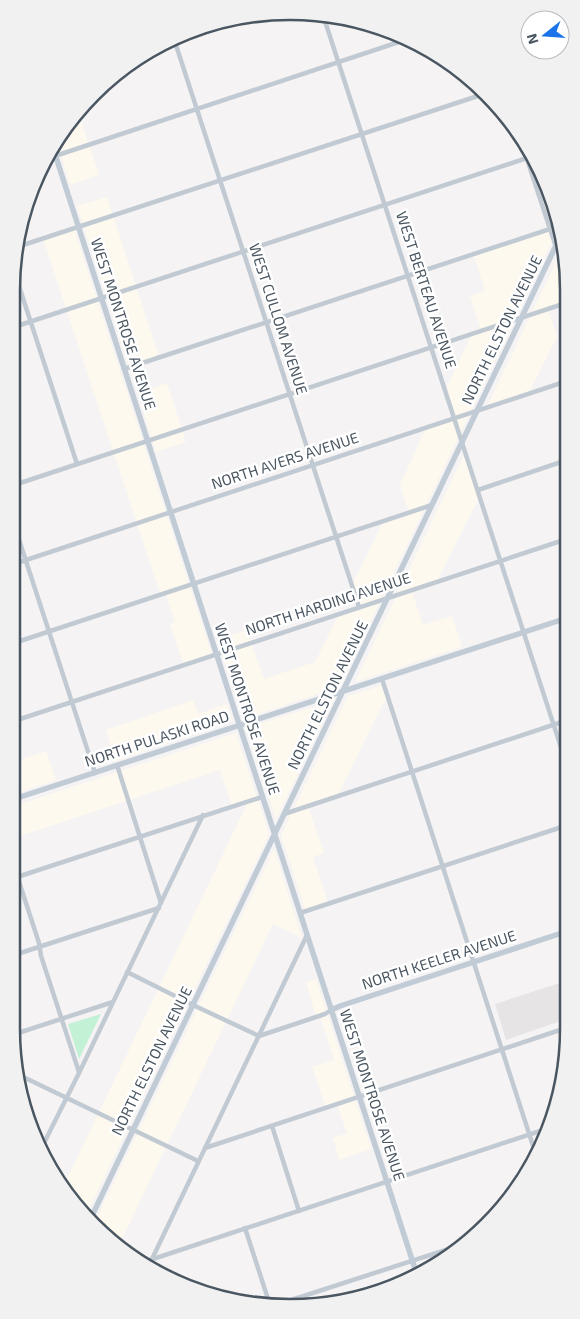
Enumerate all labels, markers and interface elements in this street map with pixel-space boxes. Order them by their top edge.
north arrow [520,10,570,60]
text: N [522,32,542,46]
street label: WEST BERTEAU AVENUE [393,209,461,371]
street label: WEST MONTROSE AVENUE [88,235,160,412]
street label: WEST CULLOM AVENUE [246,241,312,397]
street label: NORTH ELSTON AVENUE [457,252,545,407]
street label: NORTH AVERS AVENUE [209,428,361,492]
street label: NORTH HARDING AVENUE [243,568,413,638]
street label: NORTH ELSTON AVENUE [283,617,371,772]
street label: WEST MONTROSE AVENUE [212,620,284,797]
street label: NORTH PULASKI ROAD [82,706,231,770]
street label: NORTH KEELER AVENUE [359,926,518,992]
street label: NORTH ELSTON AVENUE [107,983,195,1138]
street label: WEST MONTROSE AVENUE [337,1006,409,1183]

